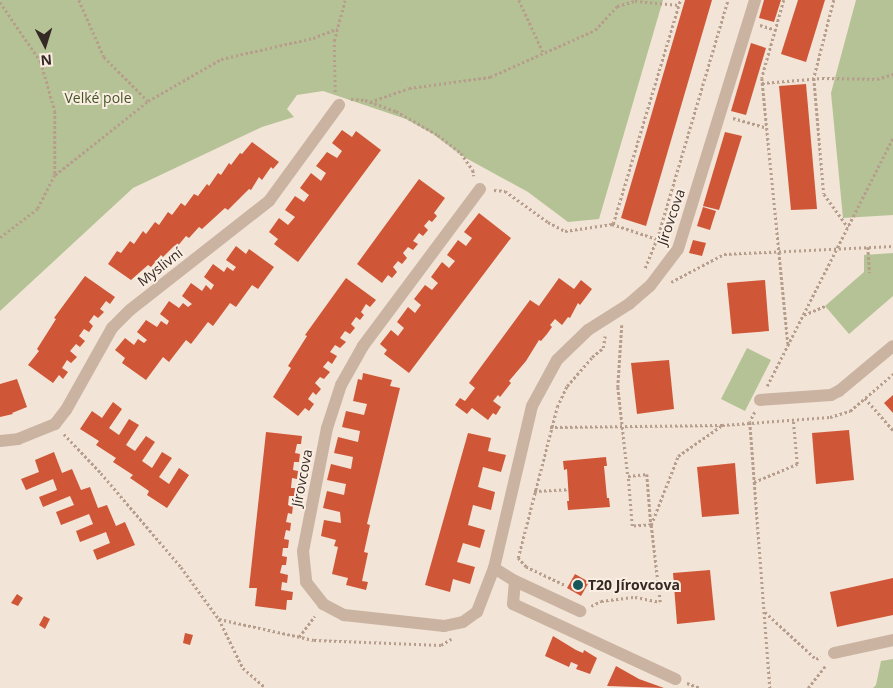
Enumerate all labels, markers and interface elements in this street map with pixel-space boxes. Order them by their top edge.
north arrow [20,20,70,70]
text: N [40,50,53,70]
park label: Velké pole [65,90,131,106]
street label: Jírovcova [654,187,688,247]
street label: Myslivní [134,244,186,290]
street label: Jírovcova [288,448,316,508]
place label: T20 Jírovcova [588,577,680,593]
marker: T20 Jírovcova [572,579,584,591]

